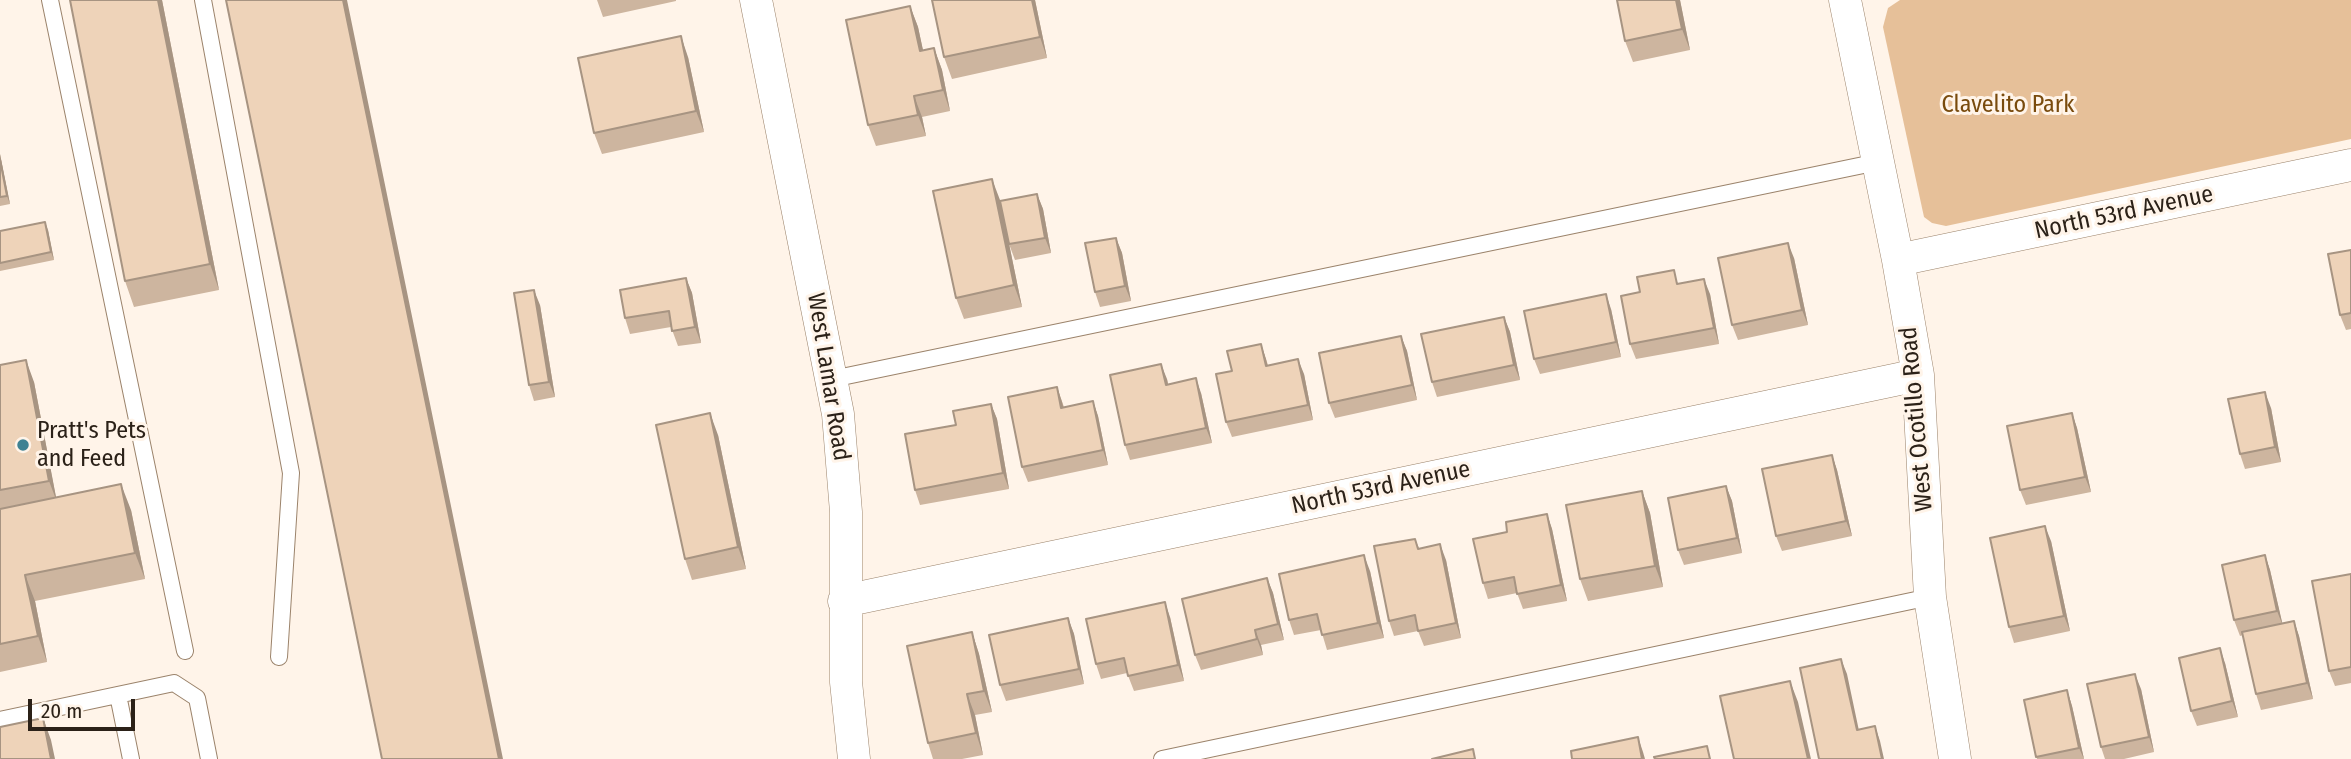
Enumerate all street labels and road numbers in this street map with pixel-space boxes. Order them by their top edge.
street label: North 53rd Avenue [2032,180,2216,246]
street label: West Lamar Road [801,291,855,463]
street label: West Ocotillo Road [1895,325,1939,513]
street label: North 53rd Avenue [1289,455,1473,521]

